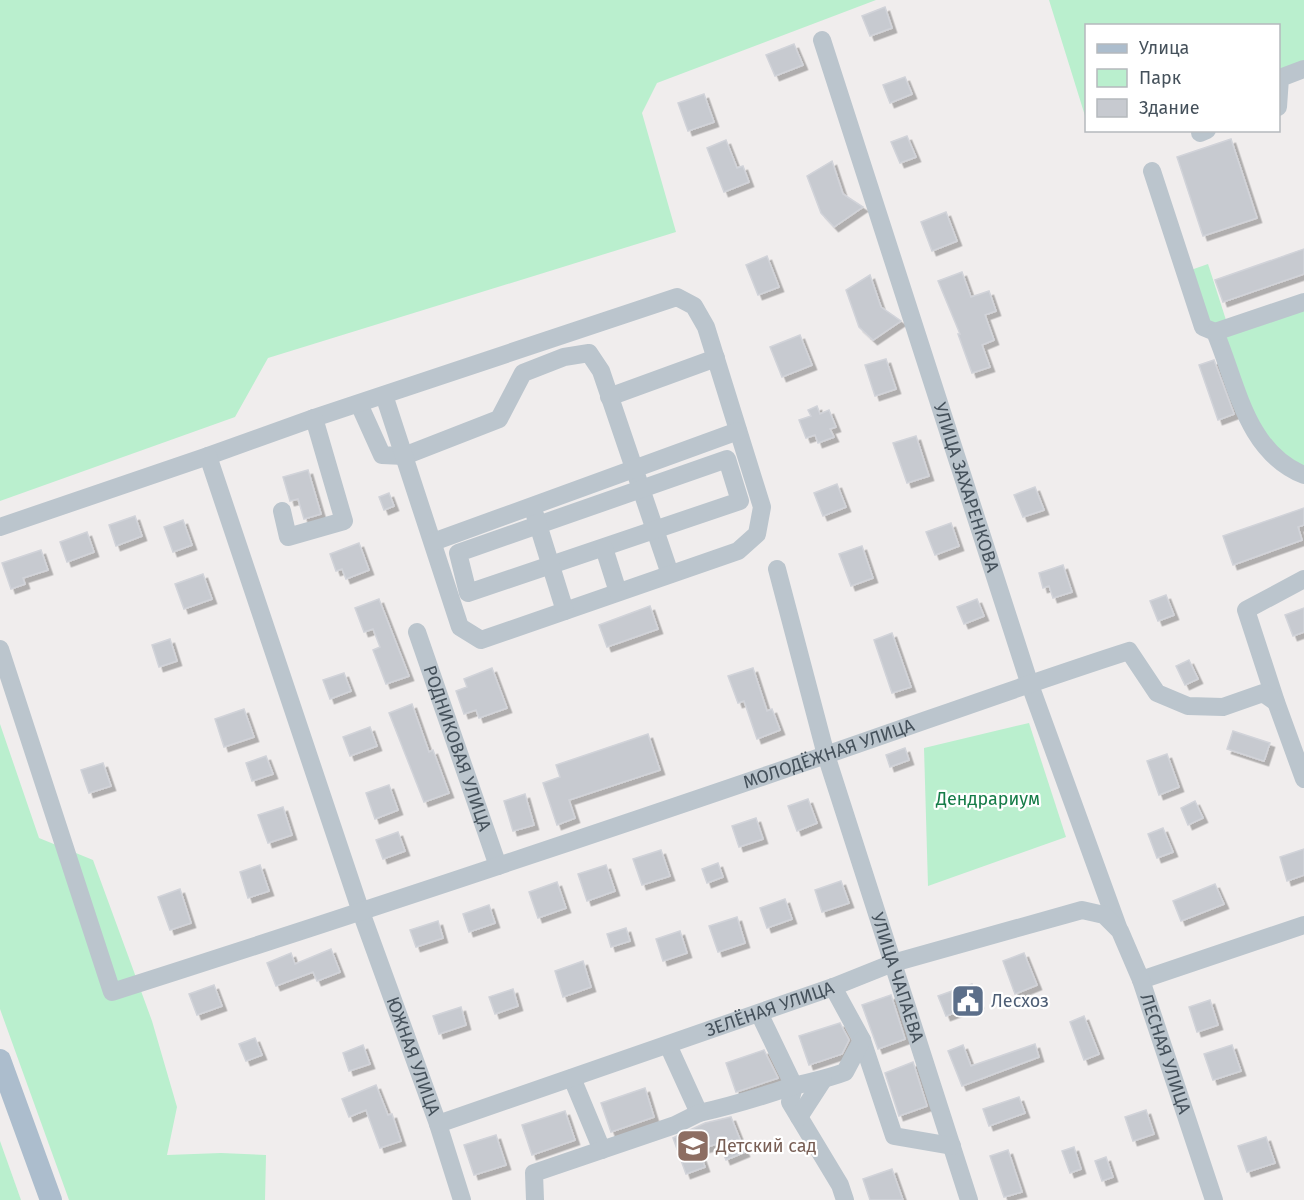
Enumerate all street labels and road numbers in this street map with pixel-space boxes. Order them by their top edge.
street label: УЛИЦА ЗАХАРЕНКОВА [929,400,1004,575]
street label: РОДНИКОВАЯ УЛИЦА [418,663,496,835]
street label: МОЛОДЁЖНАЯ УЛИЦА [740,714,918,794]
street label: УЛИЦА ЧАПАЕВА [866,910,929,1046]
street label: ЗЕЛЁНАЯ УЛИЦА [702,976,837,1041]
street label: ЛЕСНАЯ УЛИЦА [1135,991,1196,1117]
street label: ЮЖНАЯ УЛИЦА [382,994,445,1119]

